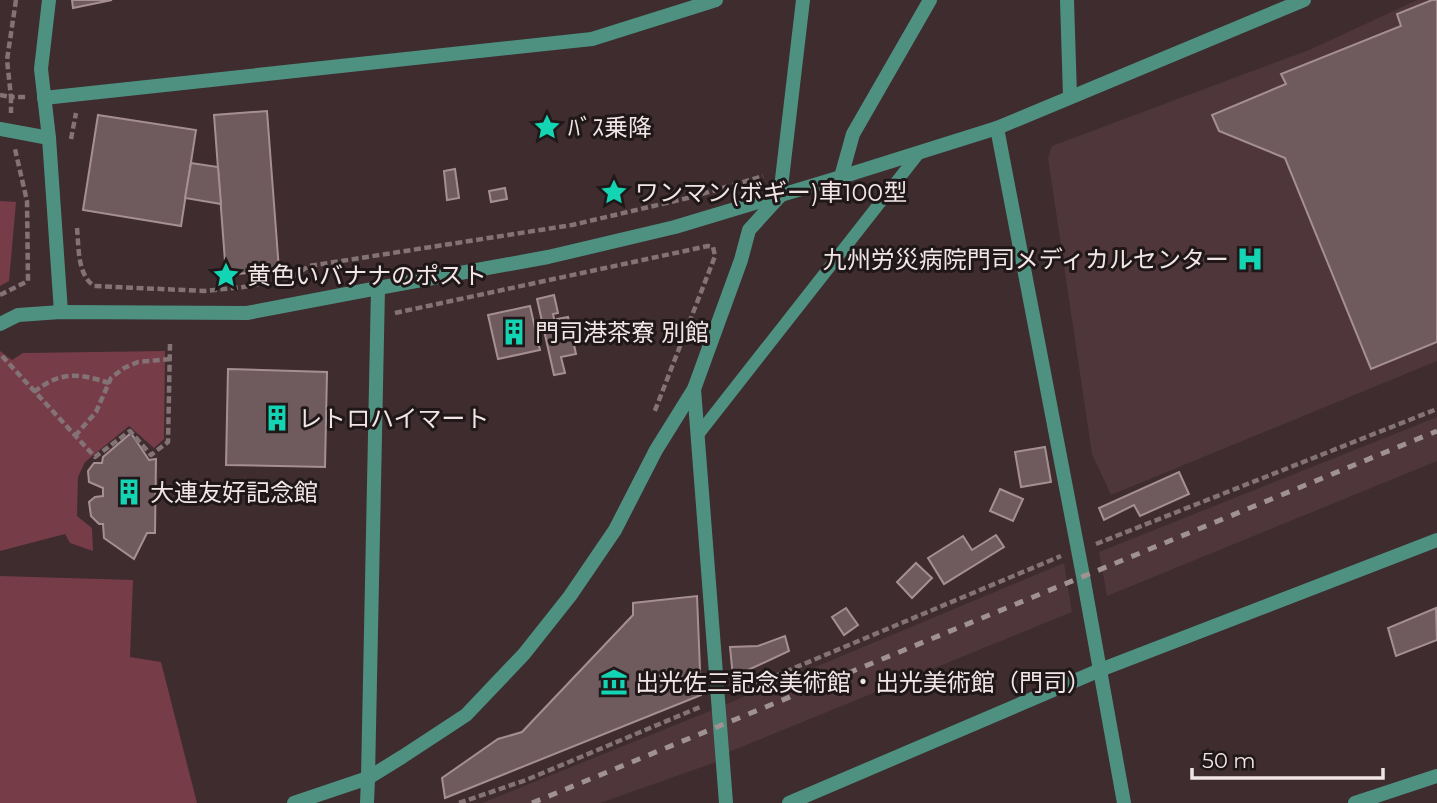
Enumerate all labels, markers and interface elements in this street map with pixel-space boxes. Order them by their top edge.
place icon: ﾊﾞｽ乗降 [532,112,562,142]
place label: ﾊﾞｽ乗降 [568,113,652,142]
place icon: ワンマン(ボギー)車100型 [599,177,629,207]
place label: ワンマン(ボギー)車100型 [635,178,907,207]
hospital icon: 九州労災病院門司メディカルセンター [1235,244,1265,274]
place label: 九州労災病院門司メディカルセンター [823,245,1229,274]
place icon: 黄色いバナナのポスト [211,260,241,290]
place label: 黄色いバナナのポスト [247,261,487,290]
building icon: 門司港茶寮 別館 [499,317,529,347]
place label: 門司港茶寮 別館 [535,318,709,347]
building icon: レトロハイマート [262,403,292,433]
place label: レトロハイマート [298,404,490,433]
building icon: 大連友好記念館 [114,477,144,507]
place label: 大連友好記念館 [150,478,318,507]
museum icon: 出光佐三記念美術館・出光美術館（門司） [599,667,629,697]
place label: 出光佐三記念美術館・出光美術館（門司） [635,668,1091,697]
scale bar [1192,736,1383,780]
text: 50 m [1202,748,1256,773]

